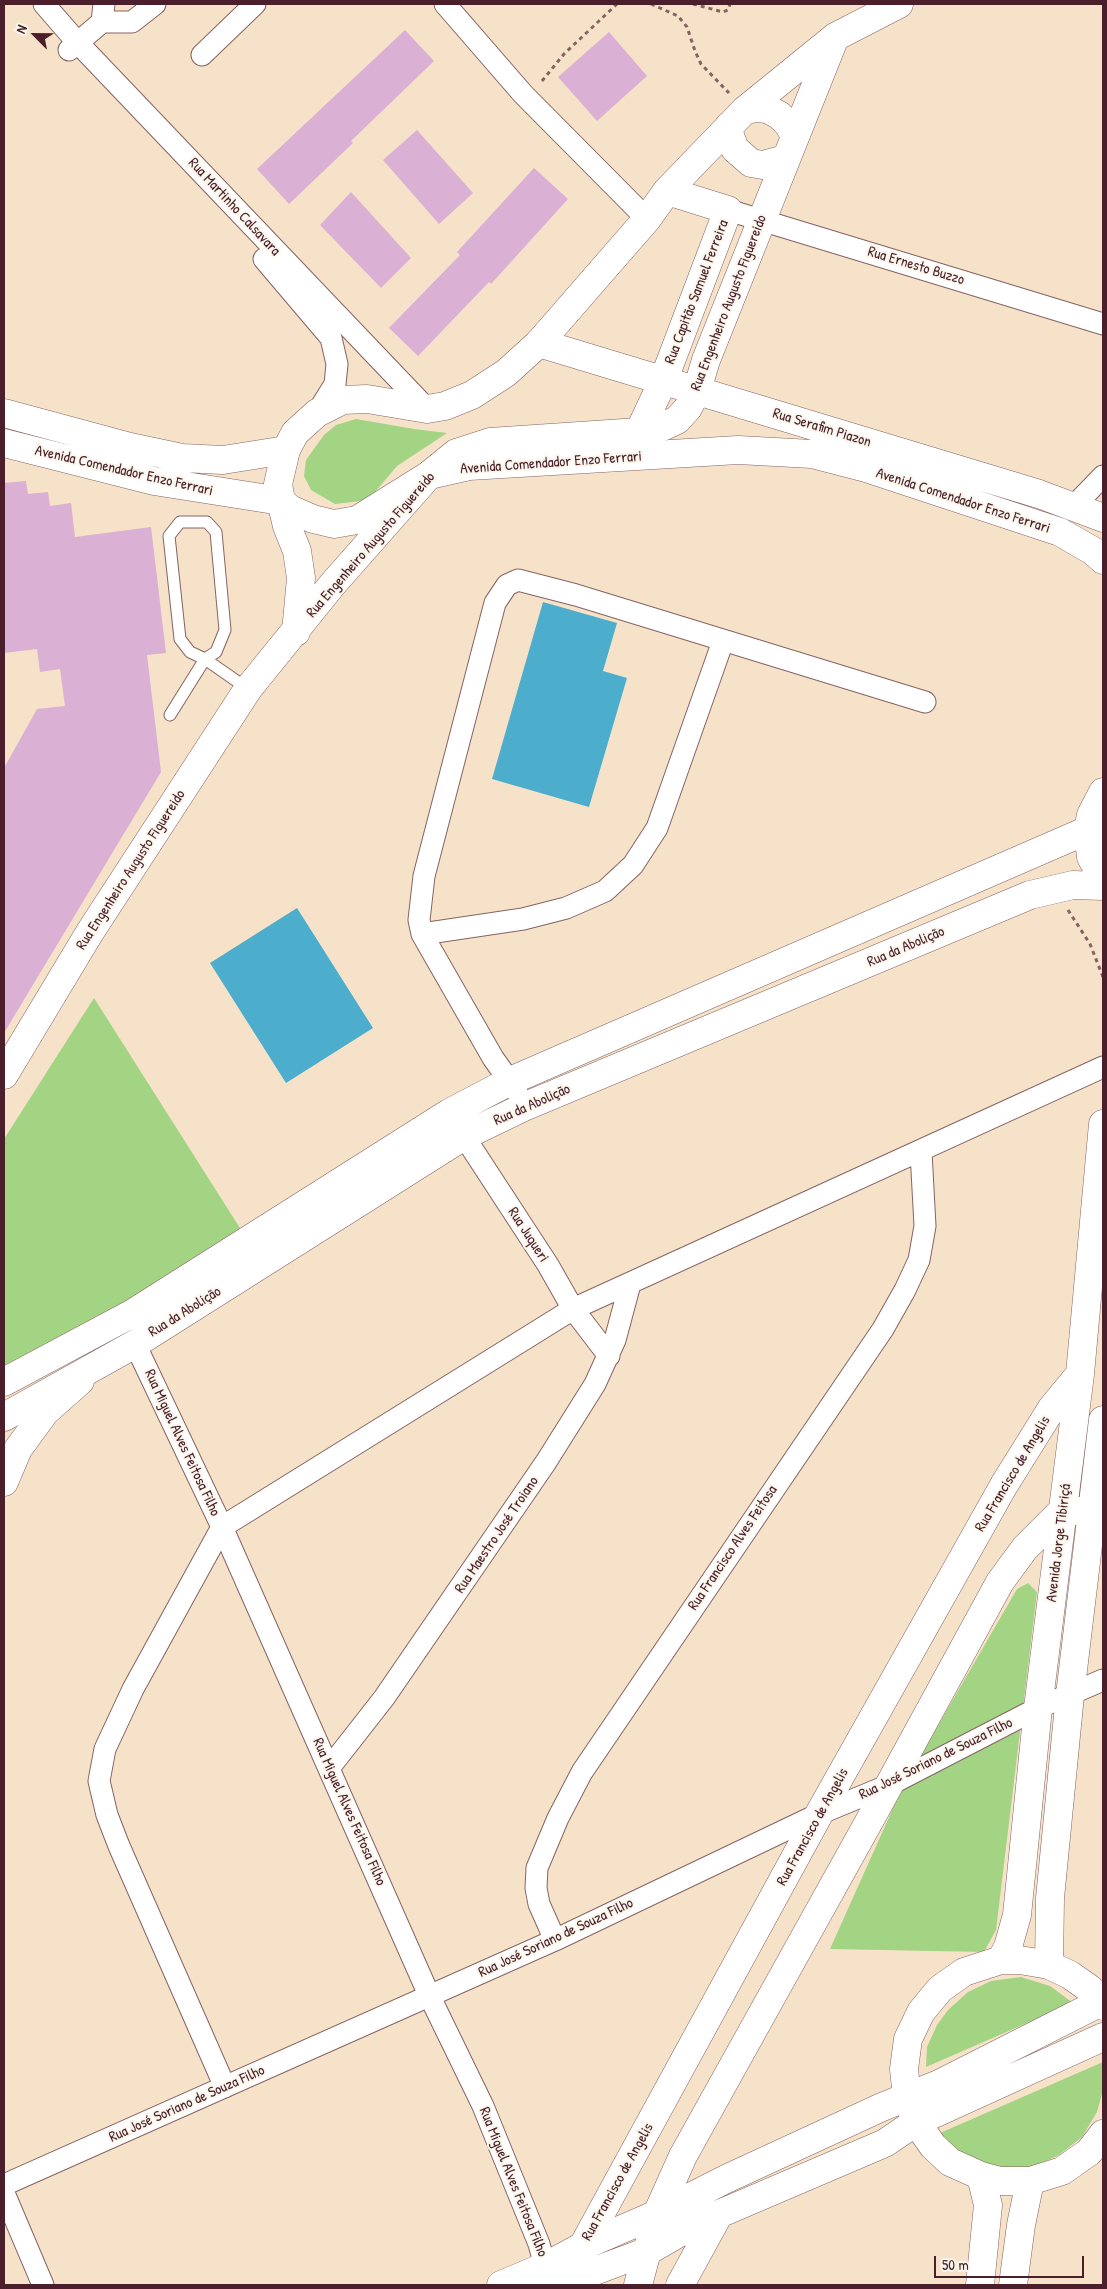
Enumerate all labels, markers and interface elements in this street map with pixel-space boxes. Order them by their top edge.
north arrow [10,10,60,60]
text: N [11,22,31,36]
street label: Rua Martinho Calsavara [184,154,284,260]
street label: Rua Engenheiro Augusto Figuereido [687,213,771,393]
street label: Rua Capitão Samuel Ferreira [661,217,733,367]
street label: Rua Ernesto Buzzo [865,243,967,289]
street label: Rua Serafim Piazon [771,404,873,452]
street label: Avenida Comendador Enzo Ferrari [33,442,215,500]
street label: Avenida Comendador Enzo Ferrari [460,448,642,478]
street label: Avenida Comendador Enzo Ferrari [874,464,1052,538]
street label: Rua Engenheiro Augusto Figuereido [303,469,439,621]
street label: Rua Engenheiro Augusto Figuereido [73,787,189,953]
street label: Rua da Abolição [865,923,947,971]
street label: Rua da Abolição [491,1080,573,1130]
street label: Rua Juqueri [504,1204,552,1266]
street label: Rua da Abolição [145,1283,225,1341]
street label: Rua Miguel Alves Feitosa Filho [140,1367,224,1519]
street label: Rua Francisco de Angelis [971,1413,1055,1535]
street label: Rua Maestro José Troiano [451,1473,543,1597]
street label: Rua Francisco Alves Feitosa [684,1482,782,1614]
street label: Avenida Jorge Tibiriçá [1043,1483,1075,1603]
street label: Rua José Soriano de Souza Filho [856,1714,1016,1804]
street label: Rua Miguel Alves Feitosa Filho [308,1735,390,1889]
street label: Rua Francisco de Angelis [773,1765,853,1889]
street label: Rua José Soriano de Souza Filho [476,1894,636,1982]
street label: Rua José Soriano de Souza Filho [106,2062,268,2146]
street label: Rua Miguel Alves Feitosa Filho [475,2105,551,2259]
street label: Rua Francisco de Angelis [578,2120,658,2244]
scale bar [937,2246,1087,2278]
text: 50 m [942,2254,969,2275]

